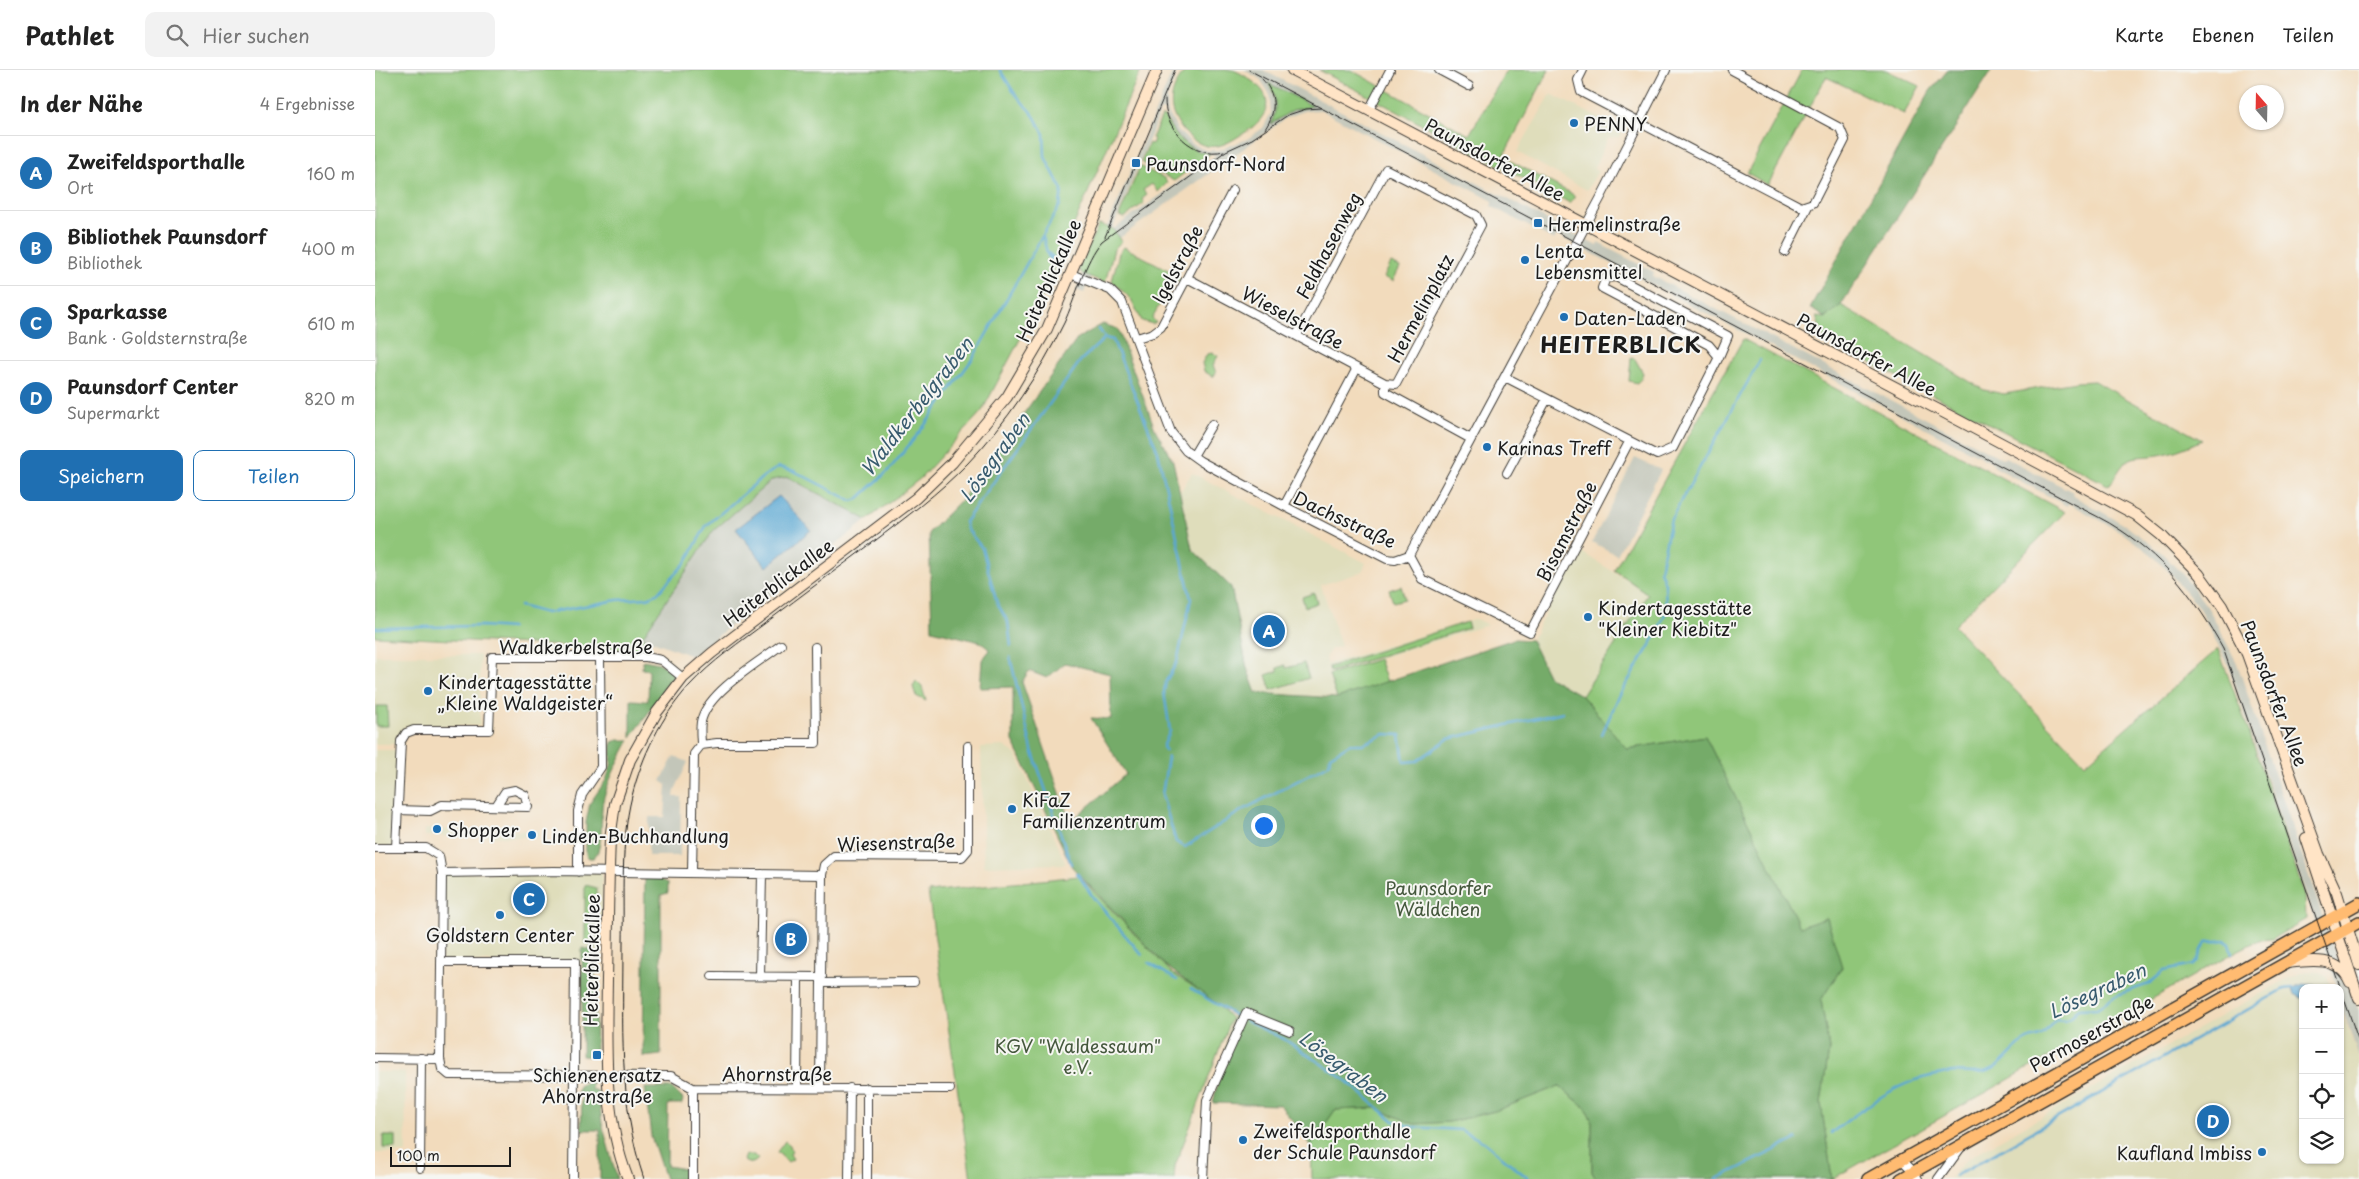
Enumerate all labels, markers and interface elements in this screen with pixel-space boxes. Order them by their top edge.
search box [145,12,495,57]
text: Pathlet [25,17,115,53]
icon: search [163,21,191,49]
text: Hier suchen [203,21,310,49]
text: Karte [2115,21,2164,48]
text: Ebenen [2192,21,2255,48]
text: Teilen [2283,21,2334,48]
north arrow [2239,85,2284,130]
text: In der Nähe [20,87,142,119]
text: 4 Ergebnisse [260,91,355,115]
place label: PENNY [1584,110,1648,137]
street label: Paunsdorfer Allee [1420,111,1570,207]
marker: PENNY [1568,117,1580,129]
text: Zweifeldsporthalle [67,147,245,175]
place label: Paunsdorf-Nord [1146,150,1286,177]
marker: Paunsdorf-Nord [1130,157,1142,169]
text: A [30,161,42,185]
text: 160 m [307,161,355,185]
text: Ort [67,175,94,199]
street label: Feldhasenweg [1288,187,1368,303]
place label: Hermelinstraße [1548,210,1681,237]
street label: Heiterblickallee [1009,214,1087,346]
marker: Hermelinstraße [1532,217,1544,229]
street label: Igelstraße [1145,220,1209,308]
text: Bibliothek Paunsdorf [67,222,267,250]
text: B [31,236,41,260]
text: 400 m [302,236,355,260]
place label: Lenta Lebensmittel [1535,237,1642,285]
street label: Hermelinplatz [1380,249,1460,367]
text: Bibliothek [67,250,142,274]
marker: Lenta Lebensmittel [1519,254,1531,266]
street label: Wieselstraße [1237,279,1349,355]
text: Sparkasse [67,297,167,325]
place label: Daten-Laden [1574,304,1686,331]
street label: Paunsdorfer Allee [1792,306,1942,402]
text: C [30,311,42,335]
text: 610 m [307,311,355,335]
marker: Daten-Laden [1558,311,1570,323]
text: Bank · Goldsternstraße [67,325,248,349]
district label: HEITERBLICK [1540,327,1702,360]
water label: Waldkerbelgraben [853,330,980,481]
text: Paunsdorf Center [67,372,238,400]
text: D [30,386,42,410]
text: 820 m [304,386,355,410]
text: Supermarkt [67,400,160,424]
water label: Lösegraben [952,406,1037,507]
place label: Karinas Treff [1497,434,1613,461]
marker: Karinas Treff [1481,441,1493,453]
button: Speichern [20,450,183,501]
button: Teilen [193,450,355,501]
street label: Bisamstraße [1529,476,1603,586]
street label: Dachsstraße [1289,483,1401,555]
street label: Heiterblickallee [717,531,839,633]
place label: Kindertagesstätte "Kleiner Kiebitz" [1598,594,1752,642]
marker: Kindertagesstätte "Kleiner Kiebitz" [1582,611,1594,623]
pin: A [1253,612,1285,650]
street label: Paunsdorfer Allee [2235,616,2315,770]
street label: Waldkerbelstraße [499,633,653,660]
place label: Kindertagesstätte „Kleine Waldgeister“ [438,668,613,716]
marker: Kindertagesstätte „Kleine Waldgeister“ [422,685,434,697]
place label: KiFaZ Familienzentrum [1022,786,1166,834]
marker: KiFaZ Familienzentrum [1006,803,1018,815]
your location [1251,813,1277,839]
place label: Shopper [447,816,519,843]
place label: Linden-Buchhandlung [542,822,729,849]
marker: Shopper [431,823,443,835]
street label: Wiesenstraße [836,826,956,858]
marker: Linden-Buchhandlung [526,829,538,841]
park label: Paunsdorfer Wäldchen [1385,874,1491,922]
pin: C [513,880,545,918]
street label: Heiterblickallee [576,894,606,1026]
marker: Goldstern Center [494,909,506,921]
pin: B [775,920,807,958]
place label: Goldstern Center [426,921,575,948]
water label: Lösegraben [2044,955,2151,1025]
map controls [2299,984,2344,1164]
button: + [2299,984,2344,1029]
street label: Permoserstraße [2024,988,2158,1078]
water label: Lösegraben [1294,1023,1395,1109]
button: − [2299,1029,2344,1074]
park label: KGV "Waldessaum" e.V. [995,1032,1161,1080]
marker: Schienenersatz Ahornstraße [591,1049,603,1061]
street label: Ahornstraße [722,1060,832,1087]
place label: Schienenersatz Ahornstraße [533,1061,662,1109]
button: locate [2299,1074,2344,1119]
pin: D [2197,1102,2229,1140]
place label: Zweifeldsporthalle der Schule Paunsdorf [1253,1117,1438,1165]
button: layers [2299,1119,2344,1164]
marker: Zweifeldsporthalle der Schule Paunsdorf [1237,1134,1249,1146]
place label: Kaufland Imbiss [2117,1139,2252,1166]
scale bar [390,1144,511,1167]
text: 100 m [397,1145,440,1166]
marker: Kaufland Imbiss [2256,1146,2268,1158]

